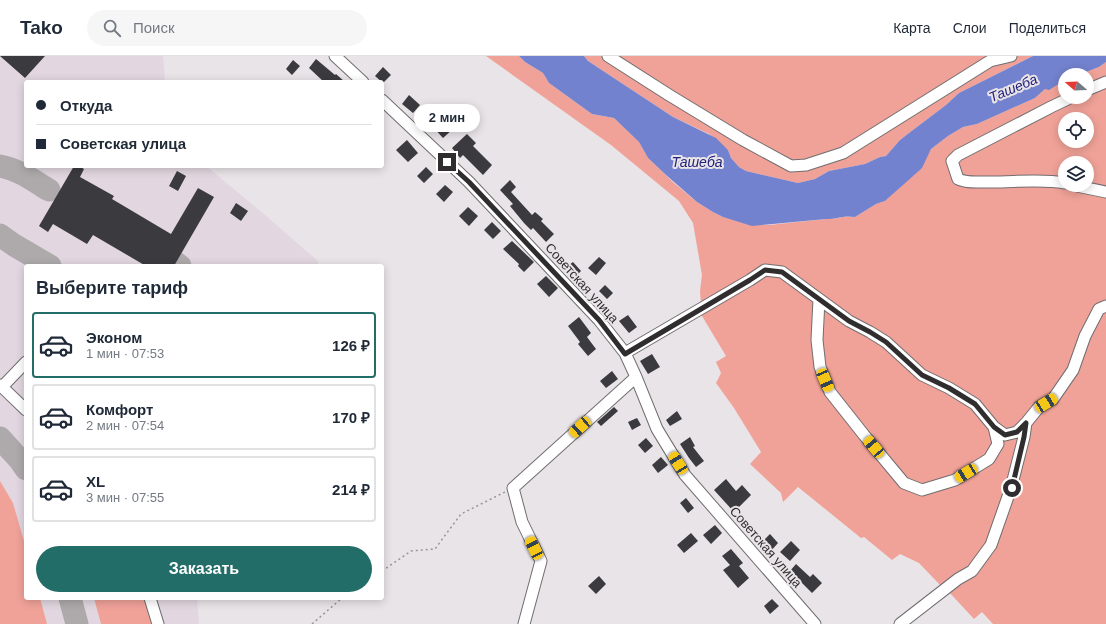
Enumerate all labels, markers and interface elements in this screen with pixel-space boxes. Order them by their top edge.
search box [87,10,367,46]
text: Tako [20,17,63,38]
icon: search [101,17,123,39]
text: Поиск [133,19,175,36]
text: Карта [893,20,931,36]
text: Слои [953,20,987,36]
text: Поделиться [1009,20,1086,36]
north arrow [1058,68,1094,104]
map controls [1058,68,1094,192]
water label: Ташеба [986,71,1040,105]
text: Откуда [60,97,112,114]
callout: 2 мин [414,104,480,132]
text: 2 мин [429,110,465,125]
button: locate [1058,112,1094,148]
text: Советская улица [60,135,186,152]
route end [438,153,456,171]
water label: Ташеба [671,154,723,170]
button: layers [1058,156,1094,192]
street label: Советская улица [542,240,622,327]
text: Выберите тариф [36,278,188,298]
icon: car [38,327,74,363]
text: Эконом [86,329,142,346]
text: 126 ₽ [332,337,370,354]
text: 1 мин · 07:53 [86,346,164,361]
car [815,367,835,393]
car [1033,392,1059,414]
icon: car [38,399,74,435]
text: Комфорт [86,401,153,418]
text: 170 ₽ [332,409,370,426]
car [567,415,593,439]
text: 2 мин · 07:54 [86,418,164,433]
car [862,434,886,460]
car [667,450,689,476]
car [953,462,979,484]
icon: car [38,471,74,507]
text: XL [86,473,105,490]
route start [1003,479,1021,497]
text: 214 ₽ [332,481,370,498]
text: 3 мин · 07:55 [86,490,164,505]
street label: Советская улица [727,504,806,591]
car [523,535,545,561]
button: Заказать [36,546,372,592]

